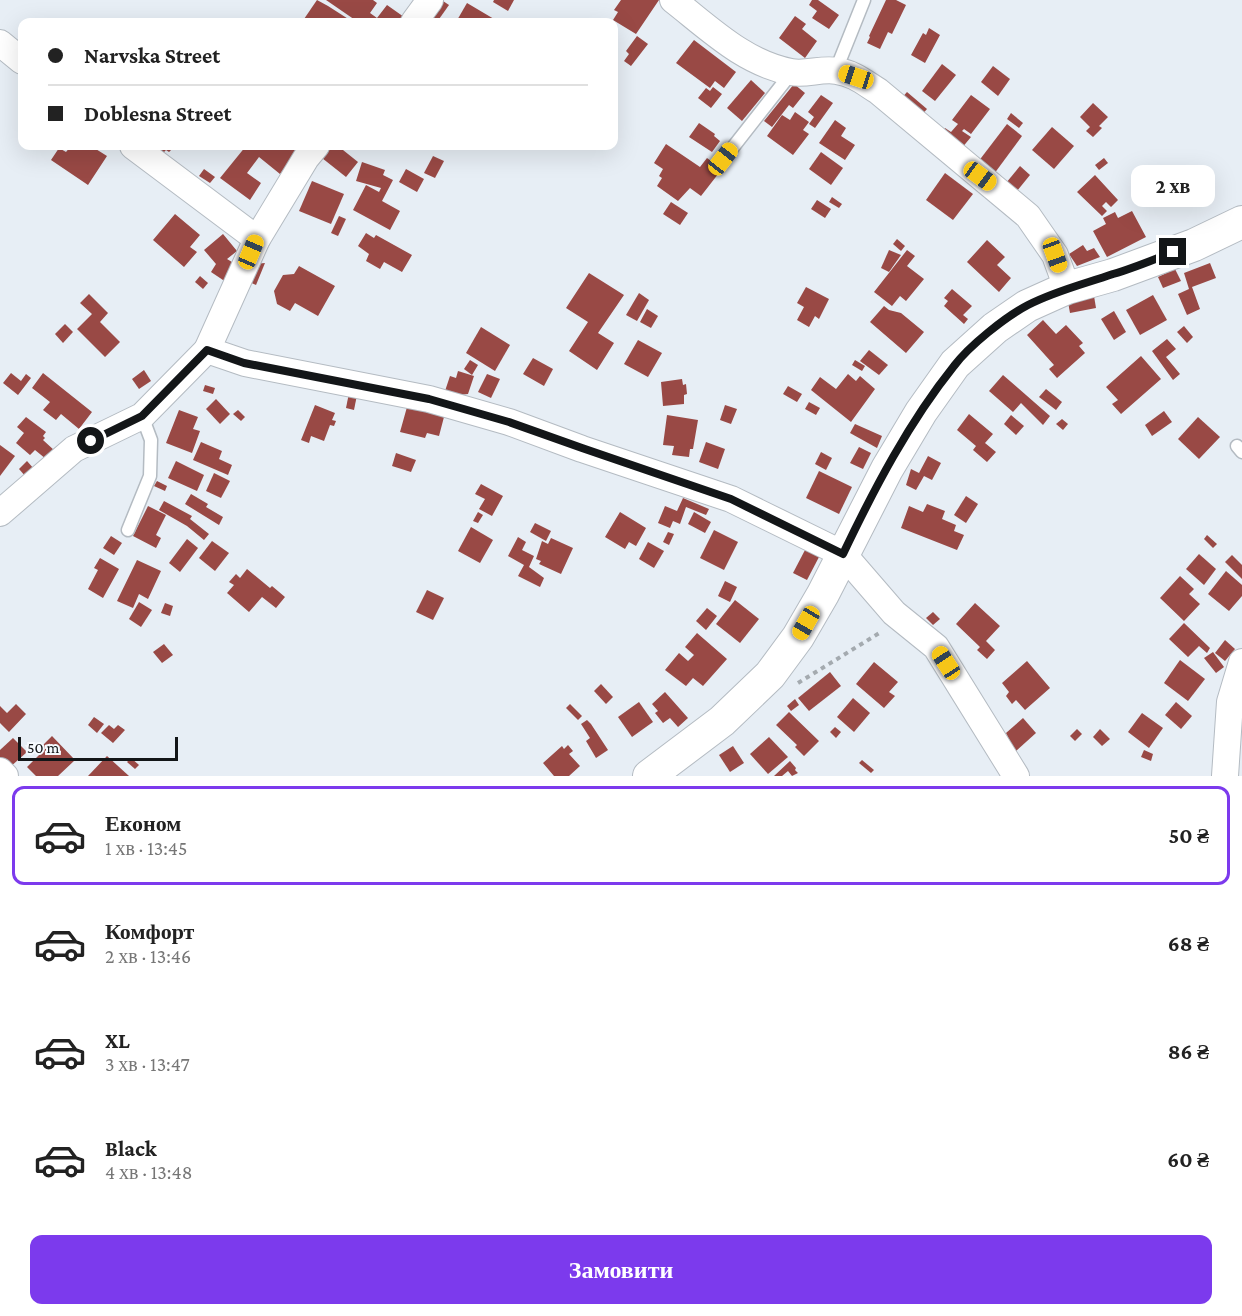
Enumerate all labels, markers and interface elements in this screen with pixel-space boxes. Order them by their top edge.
text: Narvska Street [84,43,220,68]
car [836,63,876,91]
text: Doblesna Street [84,101,231,126]
car [705,139,741,179]
car [960,158,1000,194]
callout: 2 хв [1131,165,1215,207]
text: 2 хв [1156,175,1190,197]
car [236,232,266,272]
car [1040,235,1070,275]
route end [1159,238,1186,265]
route start [77,427,104,454]
car [789,603,823,643]
car [929,643,963,683]
scale bar [18,734,178,762]
text: 50 m [27,739,59,756]
icon: car [33,809,87,863]
text: Економ [105,811,181,836]
text: 50 ₴ [1168,823,1209,848]
text: 1 хв · 13:45 [105,837,187,859]
icon: car [33,917,87,971]
text: Комфорт [105,919,194,944]
text: 68 ₴ [1168,931,1209,956]
text: 2 хв · 13:46 [105,945,191,967]
icon: car [33,1025,87,1079]
text: XL [105,1028,130,1053]
text: 86 ₴ [1168,1039,1209,1064]
text: 3 хв · 13:47 [105,1053,190,1075]
icon: car [33,1133,87,1187]
text: Black [105,1136,157,1161]
text: 60 ₴ [1167,1147,1209,1172]
text: 4 хв · 13:48 [105,1161,192,1183]
button: Замовити [30,1235,1212,1304]

